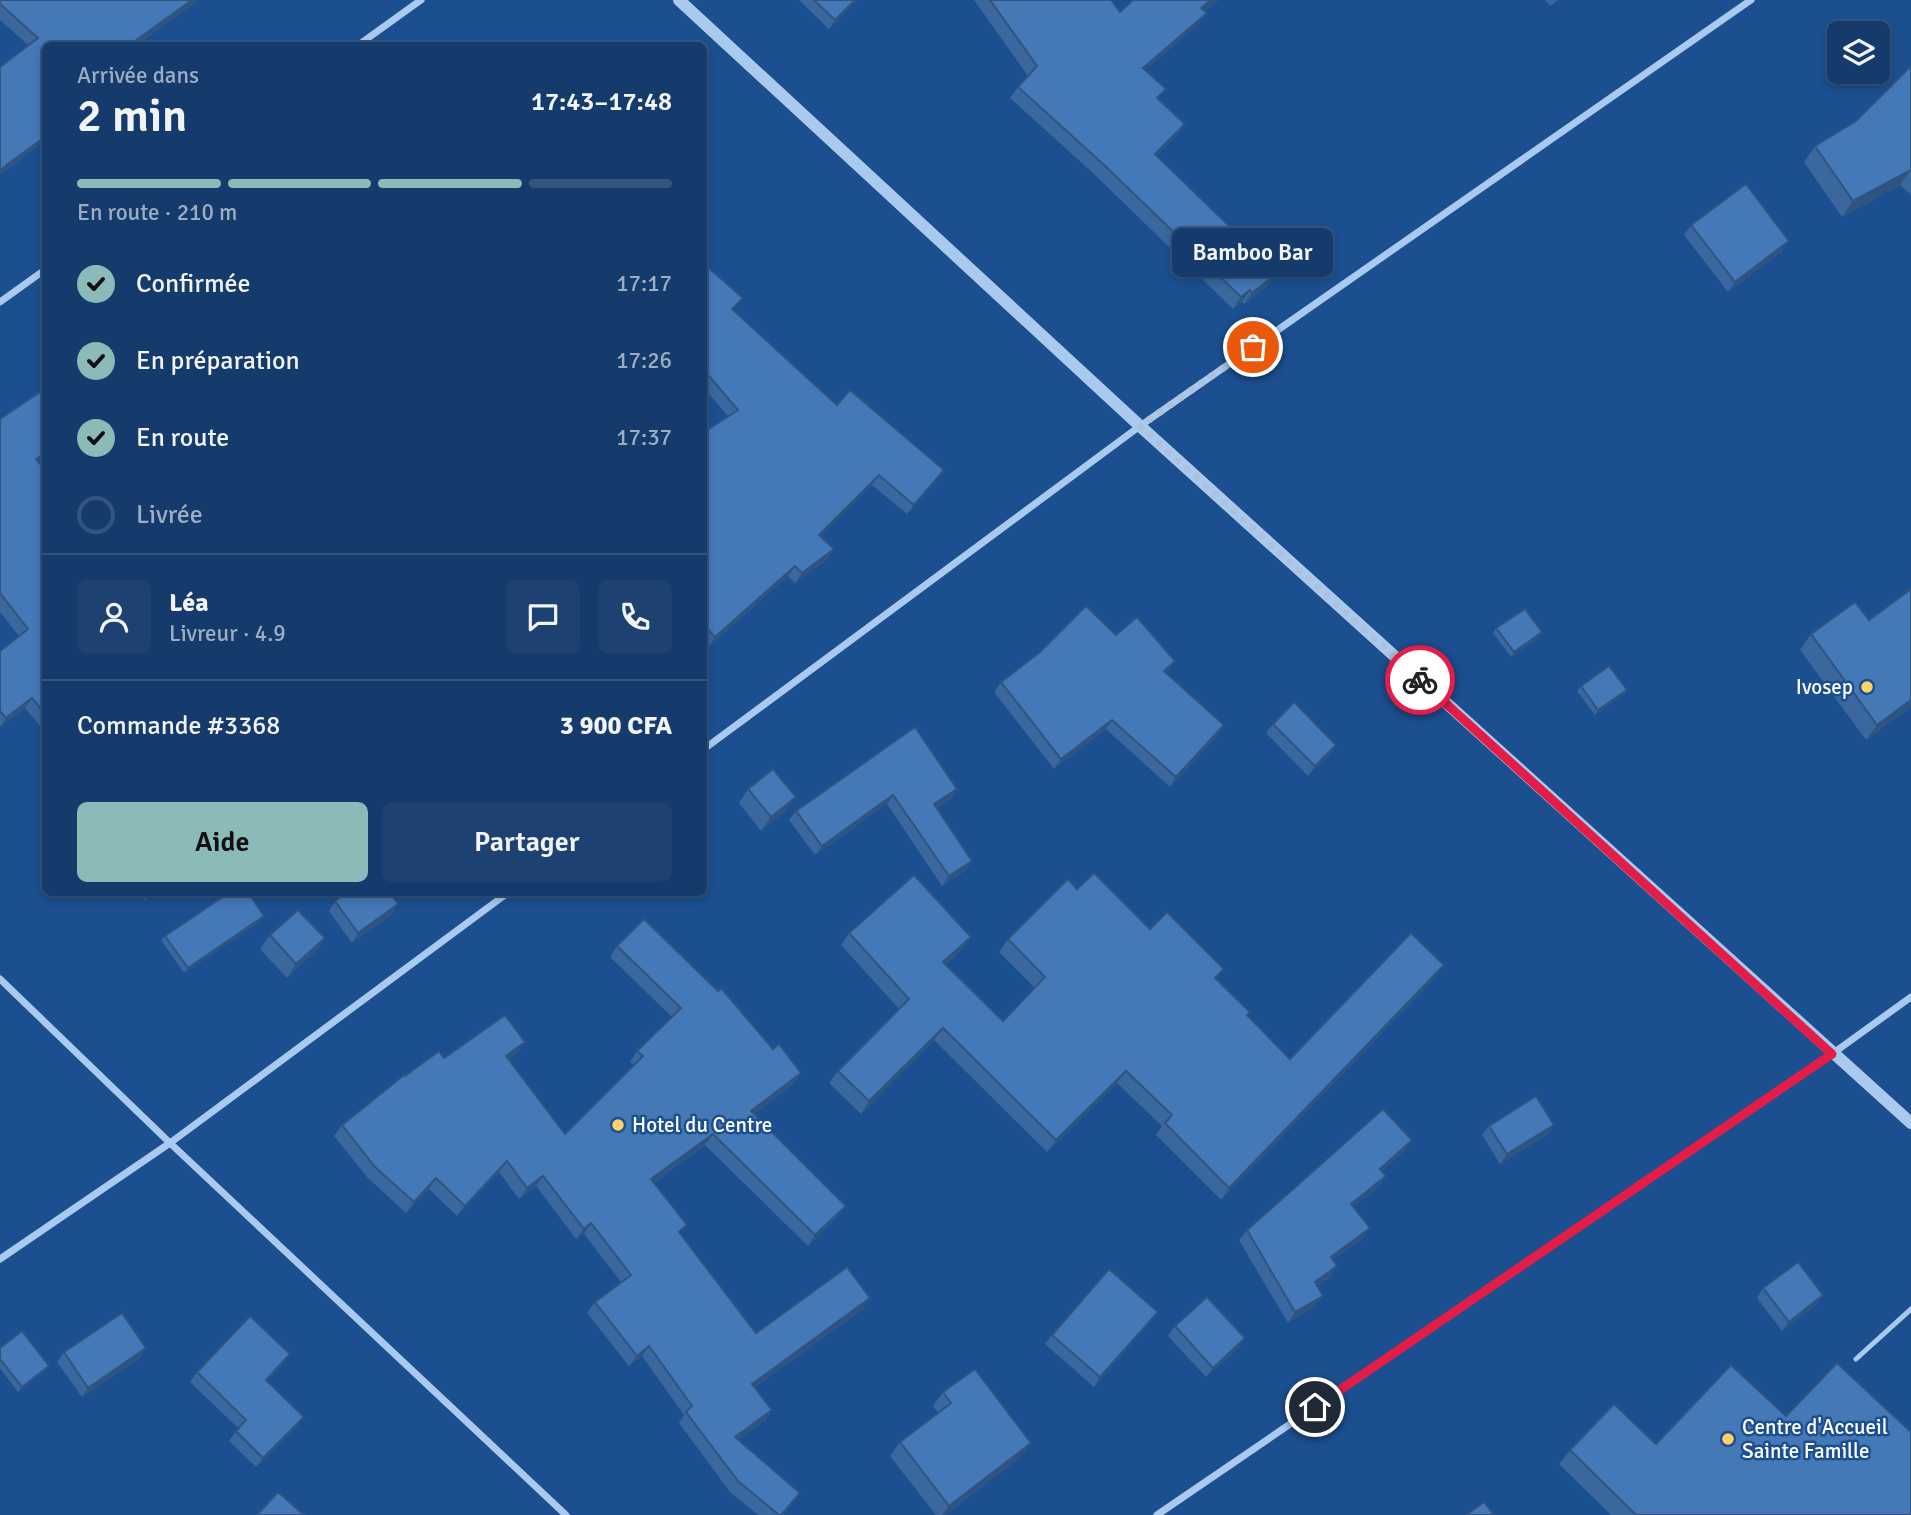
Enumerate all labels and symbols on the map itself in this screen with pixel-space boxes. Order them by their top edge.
callout: Bamboo Bar [1172,228,1334,277]
pin [1223,317,1283,377]
courier [1385,645,1455,715]
place label: Ivosep [1796,674,1853,700]
marker: Ivosep [1859,679,1875,695]
place label: Hotel du Centre [632,1112,772,1138]
marker: Hotel du Centre [610,1117,626,1133]
pin [1285,1377,1345,1437]
place label: Centre d'Accueil Sainte Famille [1742,1414,1888,1464]
marker: Centre d'Accueil Sainte Famille [1720,1431,1736,1447]

